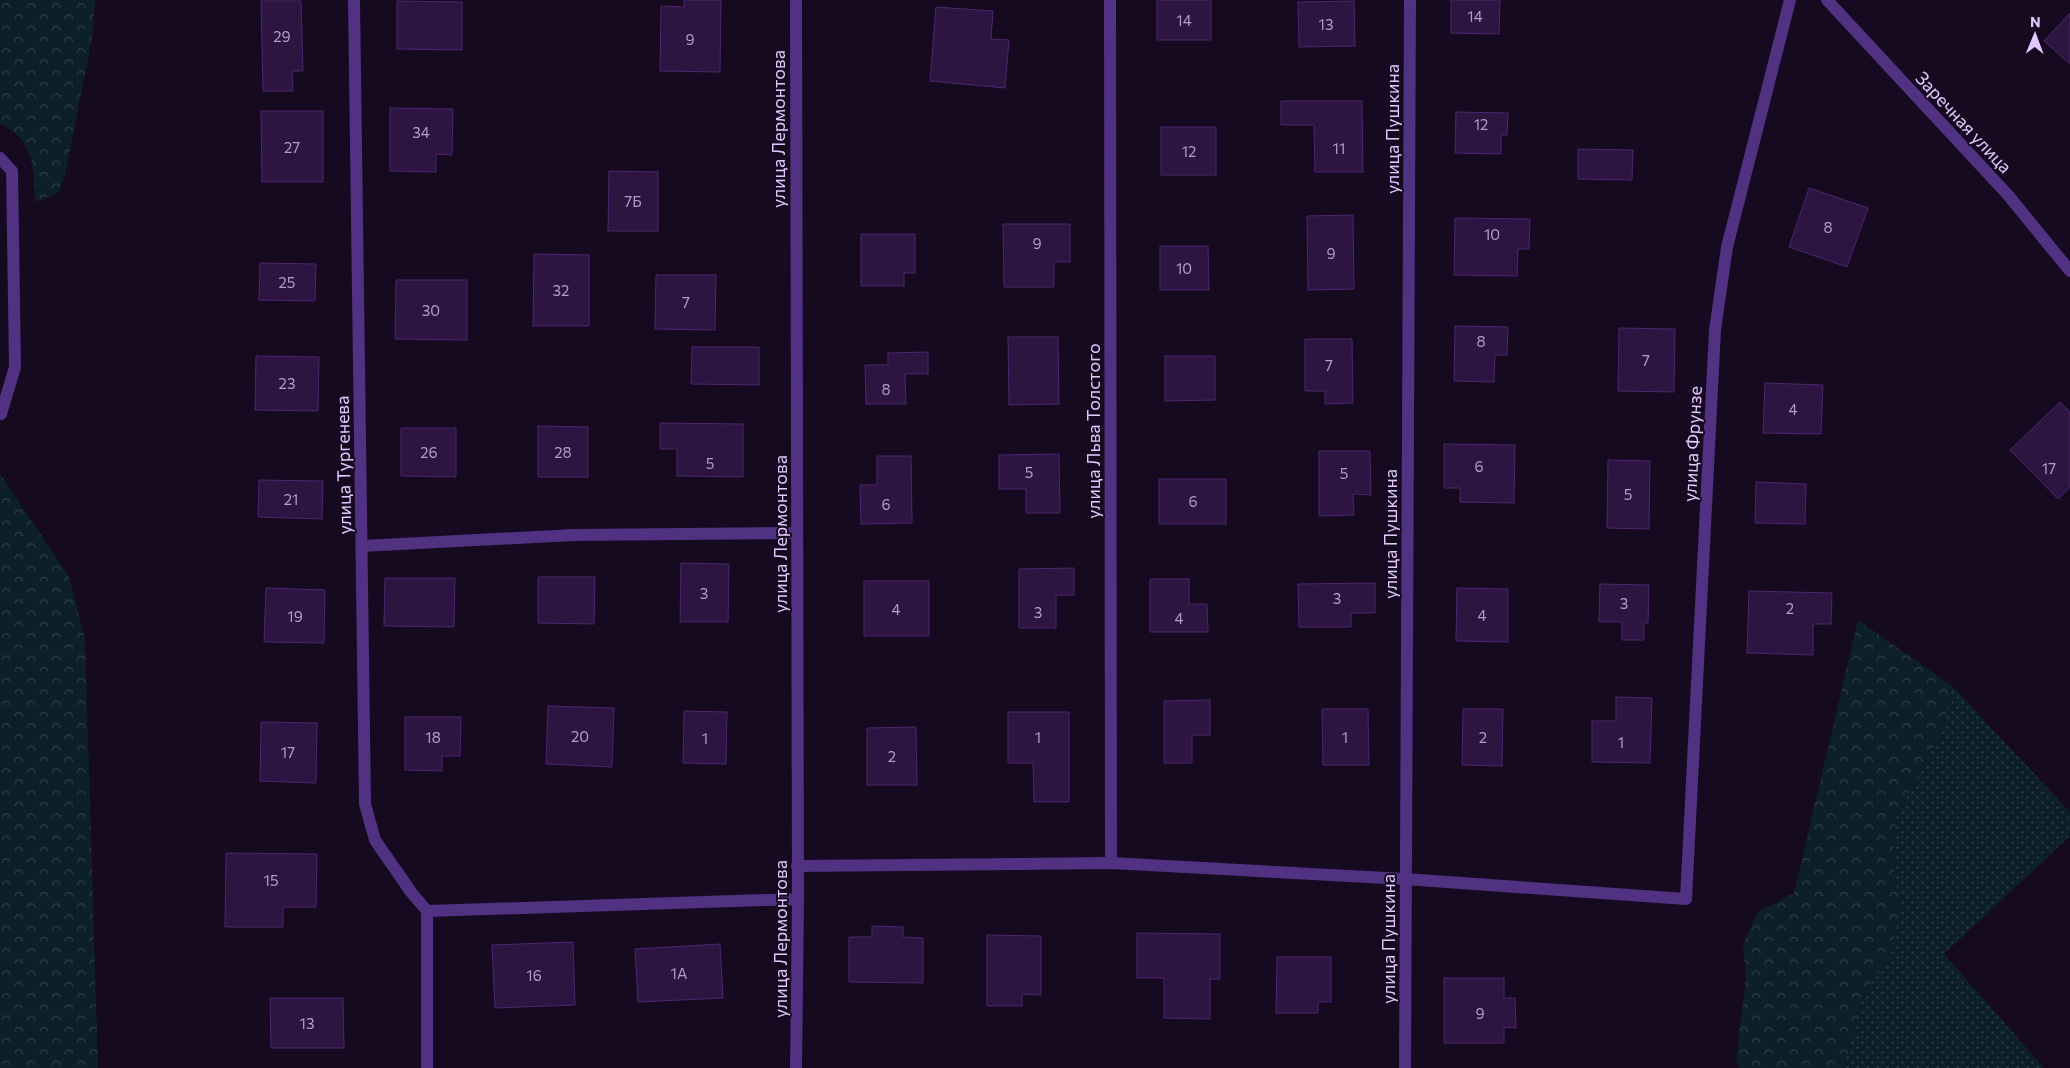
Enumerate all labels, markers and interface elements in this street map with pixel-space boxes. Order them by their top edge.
house number: 14 [1467,7,1483,25]
north arrow [2010,10,2060,60]
house number: 14 [1176,11,1192,29]
text: N [2030,13,2041,30]
house number: 13 [1319,15,1333,33]
house number: 29 [273,27,291,45]
house number: 9 [685,30,695,48]
street label: улица Лермонтова [767,50,789,208]
street label: улица Пушкина [1381,64,1403,194]
street label: Заречная улица [1911,67,2017,177]
house number: 12 [1474,115,1488,133]
house number: 34 [412,123,430,141]
house number: 27 [284,138,300,156]
house number: 11 [1333,139,1345,157]
house number: 12 [1182,142,1196,160]
house number: 7Б [624,192,642,210]
house number: 8 [1823,218,1833,236]
house number: 10 [1484,225,1500,243]
house number: 9 [1032,234,1042,252]
house number: 9 [1326,244,1336,262]
house number: 10 [1176,259,1192,277]
house number: 25 [279,273,295,291]
house number: 32 [553,281,569,299]
house number: 7 [682,293,690,311]
house number: 30 [422,301,440,319]
house number: 8 [1476,332,1486,350]
street label: улица Льва Толстого [1082,343,1104,519]
house number: 7 [1642,351,1650,369]
house number: 7 [1325,356,1333,374]
house number: 23 [279,374,295,392]
house number: 8 [881,380,891,398]
street label: улица Фрунзе [1678,385,1706,503]
street label: улица Тургенева [331,395,355,535]
house number: 4 [1789,400,1798,418]
house number: 26 [420,443,438,461]
house number: 28 [554,443,572,461]
house number: 5 [706,454,714,472]
street label: улица Лермонтова [769,455,791,613]
house number: 6 [1474,457,1484,475]
house number: 17 [2042,459,2056,477]
house number: 5 [1025,463,1033,481]
house number: 5 [1340,464,1348,482]
street label: улица Пушкина [1379,469,1401,599]
house number: 5 [1624,485,1632,503]
house number: 21 [284,490,298,508]
house number: 6 [1188,492,1198,510]
house number: 6 [881,495,891,513]
house number: 3 [700,584,708,602]
house number: 3 [1333,589,1341,607]
house number: 3 [1620,594,1628,612]
house number: 2 [1786,599,1794,617]
house number: 4 [892,600,901,618]
house number: 3 [1034,603,1042,621]
house number: 4 [1478,606,1487,624]
house number: 19 [287,607,303,625]
house number: 4 [1175,609,1184,627]
house number: 20 [571,727,589,745]
house number: 18 [425,728,441,746]
house number: 1 [1035,728,1041,746]
house number: 1 [1342,728,1348,746]
house number: 2 [1479,728,1487,746]
house number: 1 [702,729,708,747]
house number: 1 [1618,733,1624,751]
house number: 17 [281,743,295,761]
house number: 2 [888,747,896,765]
street label: улица Лермонтова [769,860,791,1018]
house number: 15 [263,871,279,889]
street label: улица Пушкина [1377,874,1399,1004]
house number: 1А [671,964,687,982]
house number: 16 [526,966,542,984]
house number: 9 [1475,1004,1485,1022]
house number: 13 [300,1014,314,1032]

